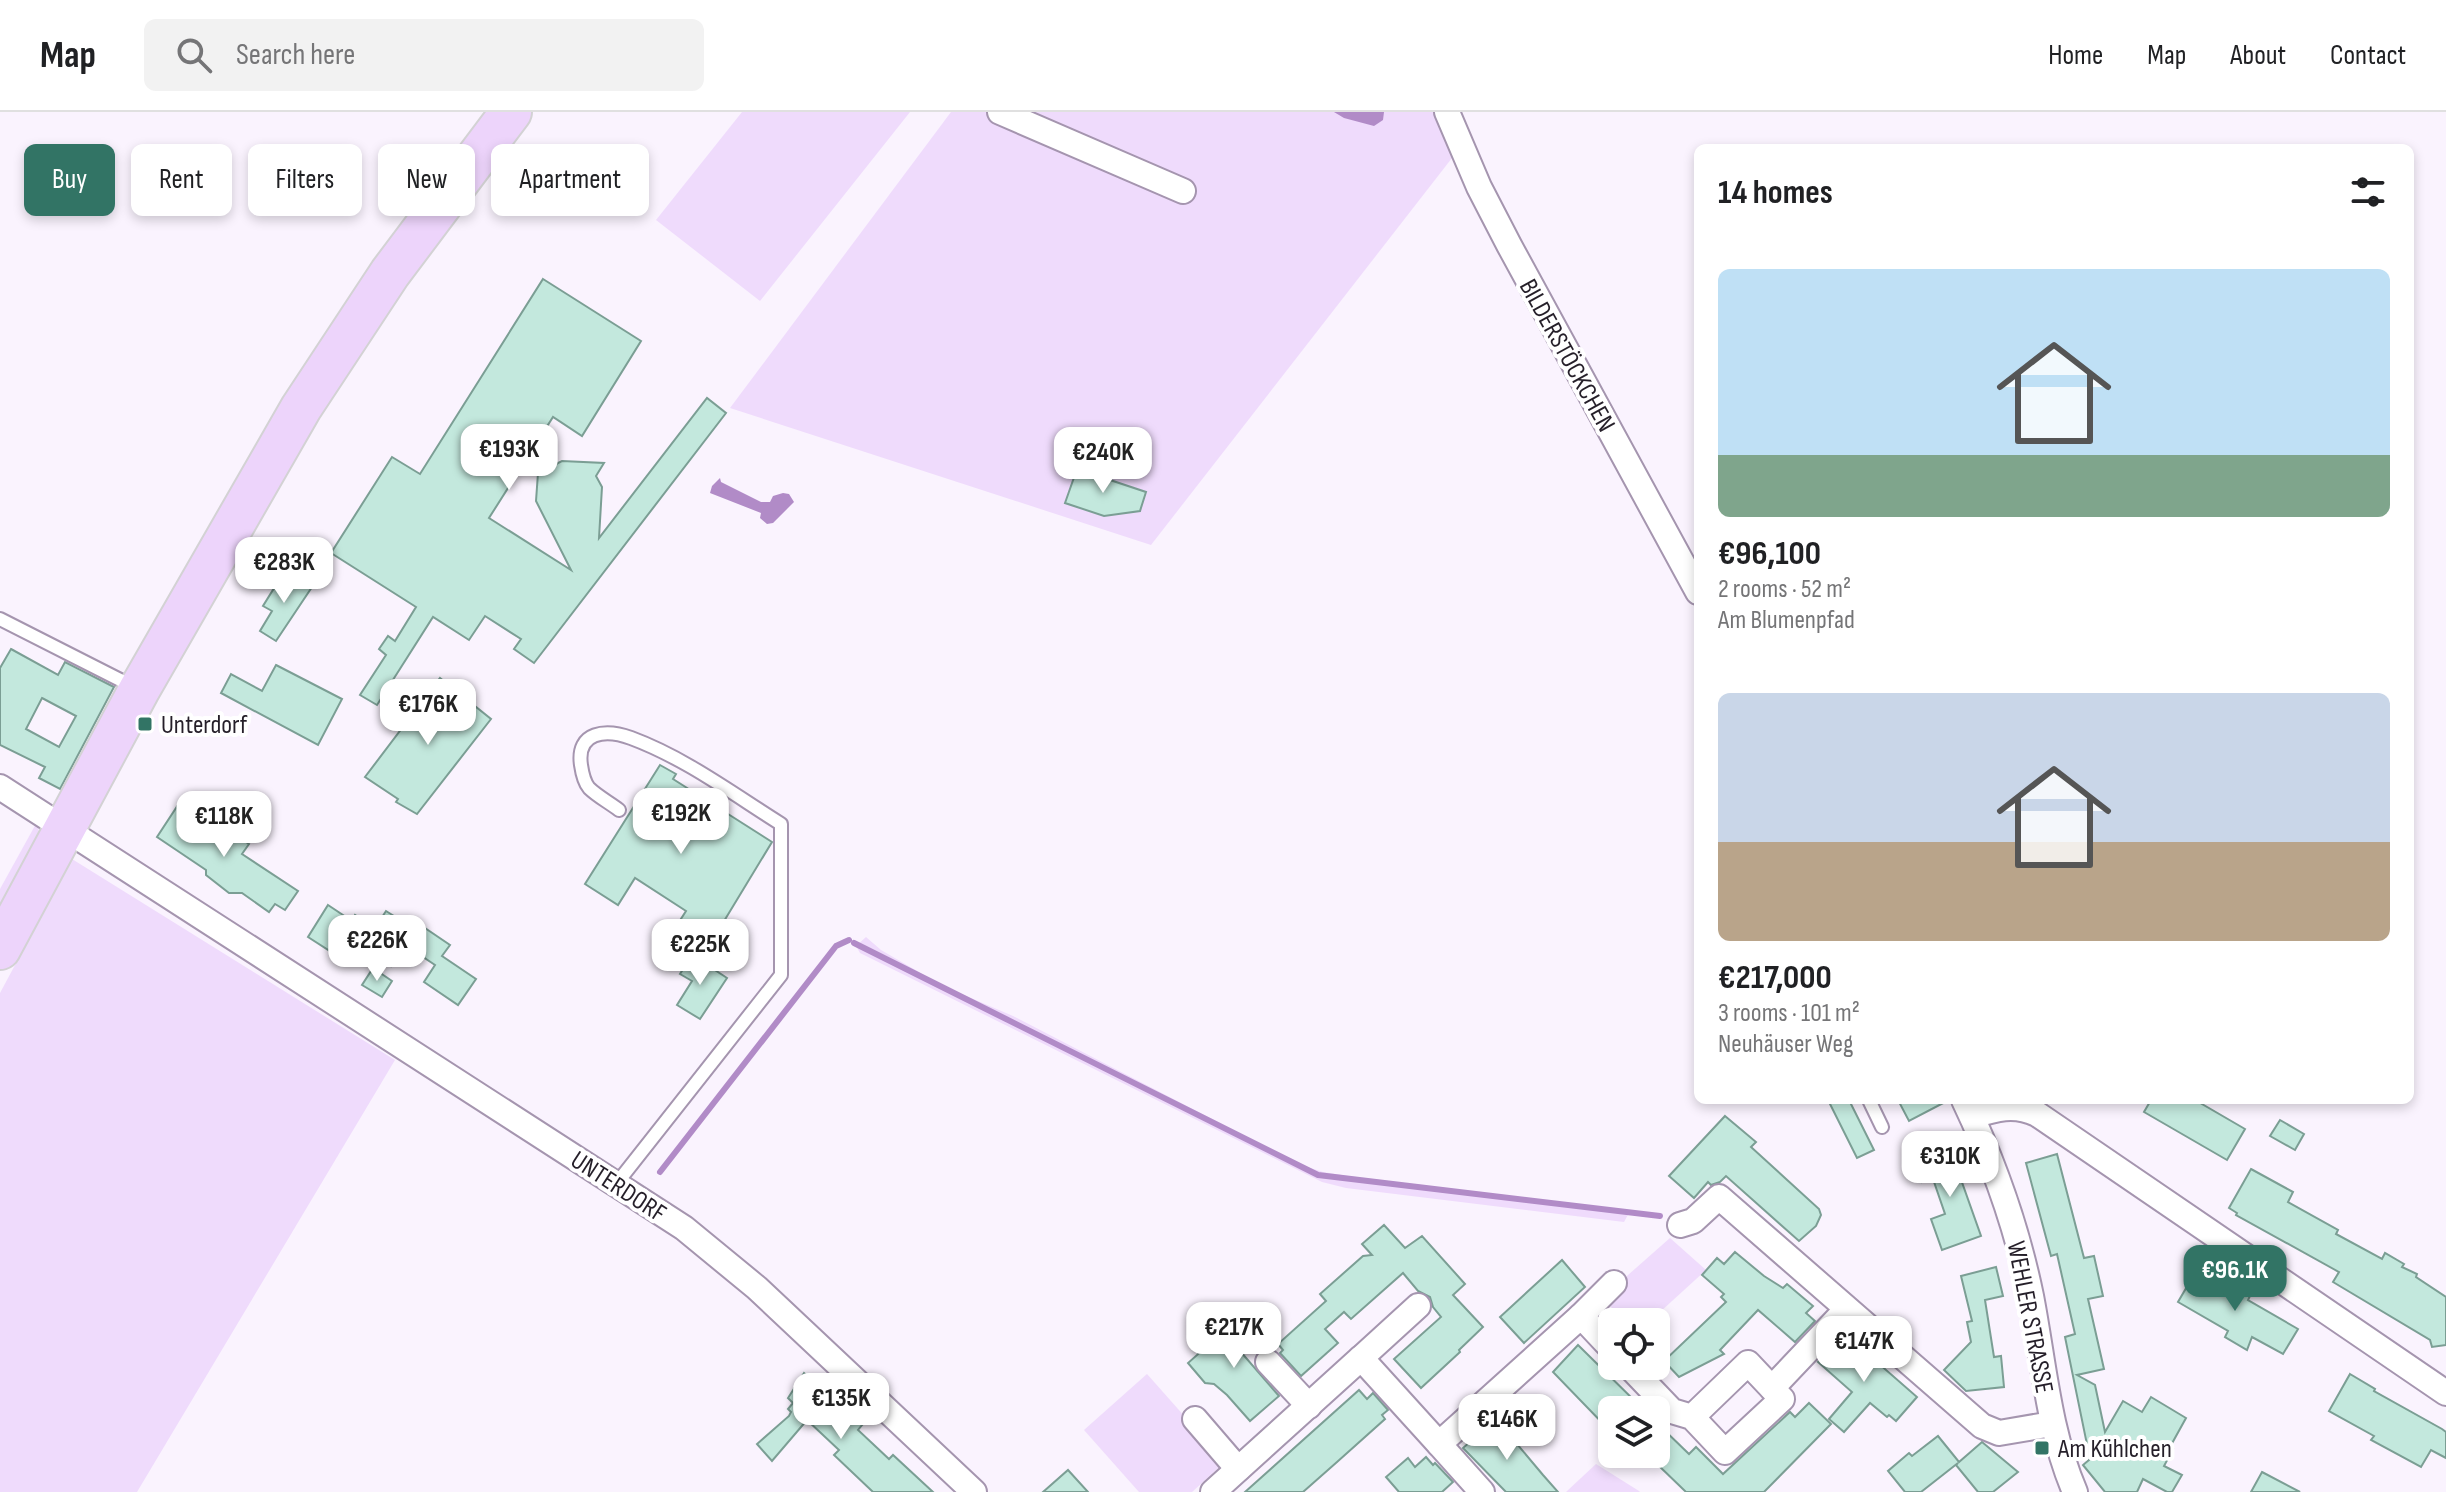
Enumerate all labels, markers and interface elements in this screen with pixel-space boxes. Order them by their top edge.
search box [144,19,704,91]
text: Map [40,33,96,78]
icon: search [172,33,216,77]
text: Search here [236,37,355,73]
text: Home [2048,39,2103,72]
text: Map [2147,39,2186,72]
text: About [2230,39,2286,72]
text: Contact [2330,39,2406,72]
chip: Buy [24,144,115,216]
chip: Rent [131,144,232,216]
chip: Filters [248,144,362,216]
chip: New [378,144,475,216]
chip: Apartment [491,144,649,216]
icon: filters [2346,170,2390,214]
text: 14 homes [1718,172,1833,213]
street label: BILDERSTÖCKCHEN [1512,274,1621,437]
icon: home [1982,321,2126,465]
pin: €193K [453,424,565,492]
pin: €240K [1047,427,1159,495]
text: €193K [479,434,539,465]
text: €240K [1072,437,1134,468]
text: €96,100 [1718,533,1821,574]
pin: €283K [228,537,340,605]
text: €283K [253,547,315,578]
text: 2 rooms · 52 m² [1718,574,1851,605]
text: Am Blumenpfad [1718,605,1855,636]
pin: €176K [372,679,484,747]
text: €176K [398,689,458,720]
place label: Unterdorf [161,710,248,741]
marker: Unterdorf [136,715,154,733]
icon: home [1982,745,2126,889]
pin: €192K [625,788,737,856]
pin: €118K [168,791,280,859]
text: €192K [651,798,711,829]
text: €118K [194,801,254,832]
pin: €226K [321,915,433,983]
pin: €225K [644,919,756,987]
text: €226K [346,925,408,956]
text: €225K [670,929,730,960]
text: €217,000 [1718,957,1832,998]
text: 3 rooms · 101 m² [1718,998,1860,1029]
text: Neuhäuser Weg [1718,1029,1853,1060]
pin: €310K [1894,1131,2006,1199]
text: €310K [1920,1141,1980,1172]
street label: UNTERDORF [565,1145,672,1229]
street label: WEHLER STRASSE [2000,1239,2059,1396]
pin: €96.1K [2170,1245,2300,1313]
text: €96.1K [2202,1255,2268,1286]
pin: €217K [1178,1302,1290,1370]
map controls [1598,1308,1670,1468]
button: locate [1598,1308,1670,1380]
text: €217K [1204,1312,1264,1343]
pin: €147K [1808,1316,1920,1384]
text: €147K [1834,1326,1894,1357]
pin: €135K [785,1373,897,1441]
text: €135K [811,1383,871,1414]
pin: €146K [1451,1394,1563,1462]
button: layers [1598,1396,1670,1468]
text: €146K [1476,1404,1538,1435]
place label: Am Kühlchen [2057,1434,2172,1465]
marker: Am Kühlchen [2033,1439,2051,1457]

